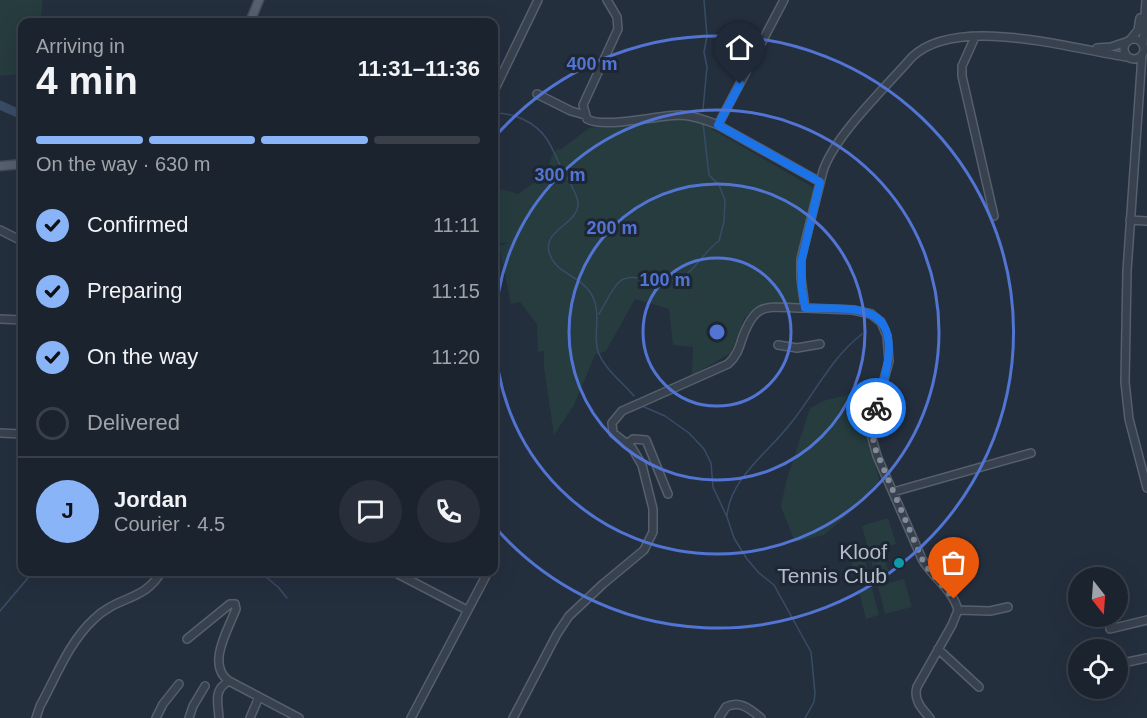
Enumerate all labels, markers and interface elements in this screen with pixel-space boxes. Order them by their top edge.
pin [714,22,765,84]
icon: home [723,31,756,64]
text: Arriving in [36,35,125,57]
text: 400 m [566,54,618,74]
text: 11:31–11:36 [358,56,480,81]
text: 4 min [36,59,138,102]
text: On the way · 630 m [36,153,211,175]
text: 300 m [534,165,586,185]
icon: check [36,209,69,242]
text: Confirmed [87,212,188,237]
text: 11:11 [433,214,480,236]
text: 200 m [586,218,638,238]
text: 100 m [639,270,691,290]
icon: check [36,275,69,308]
text: Preparing [87,278,182,303]
text: 11:15 [431,280,480,302]
centre of rings [707,322,727,342]
icon: check [36,341,69,374]
text: On the way [87,344,198,369]
text: 11:20 [431,346,480,368]
courier [846,378,906,438]
icon: bike [860,392,893,425]
text: Delivered [87,410,180,435]
button: chat [339,480,402,543]
button: phone [417,480,480,543]
text: Jordan [114,487,187,512]
text: J [61,498,74,523]
text: Courier · 4.5 [114,513,225,535]
pin [928,537,979,599]
place label: Kloof Tennis Club [777,540,887,587]
icon: bag [937,546,970,579]
marker: Kloof Tennis Club [892,556,906,570]
north arrow [1068,567,1128,627]
map controls [1068,567,1128,699]
button: locate [1068,639,1128,699]

